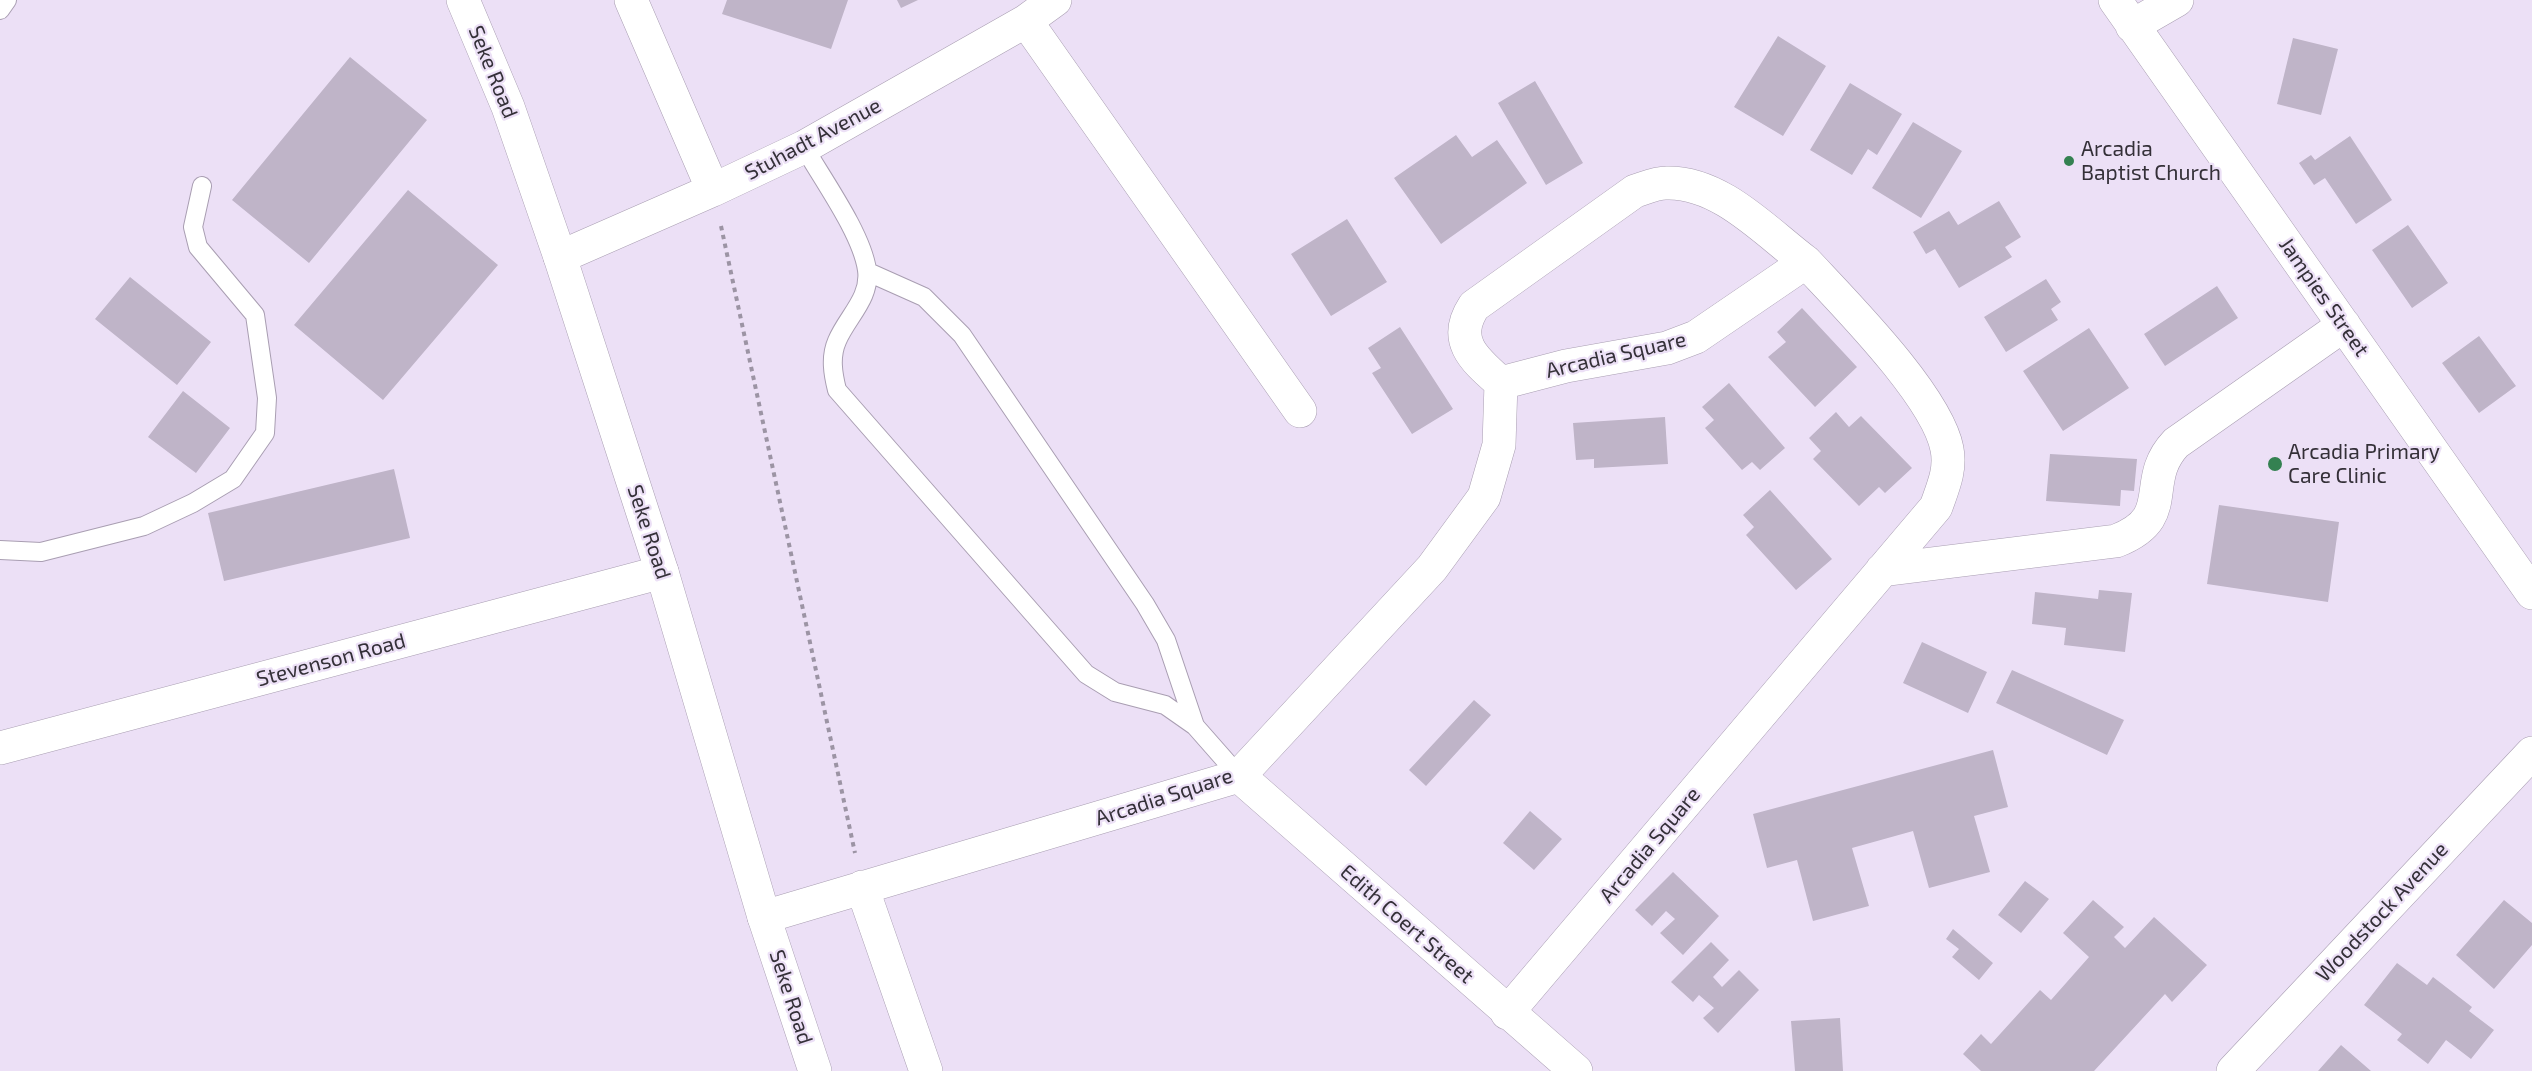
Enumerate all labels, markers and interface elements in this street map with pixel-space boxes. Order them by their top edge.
street label: Seke Road [463,22,523,122]
street label: Stuhadt Avenue [741,93,885,185]
place label: Arcadia Baptist Church [2081,136,2221,186]
marker: Arcadia Baptist Church [2062,154,2076,168]
street label: Jampies Street [2274,233,2374,361]
street label: Arcadia Square [1543,327,1689,383]
place label: Arcadia Primary Care Clinic [2288,439,2440,489]
marker: Arcadia Primary Care Clinic [2266,455,2284,473]
street label: Seke Road [622,482,676,582]
street label: Stevenson Road [254,628,408,692]
street label: Arcadia Square [1092,763,1236,831]
street label: Arcadia Square [1594,782,1706,908]
street label: Woodstock Avenue [2311,837,2453,987]
street label: Edith Coert Street [1335,859,1479,989]
street label: Seke Road [764,947,818,1047]

